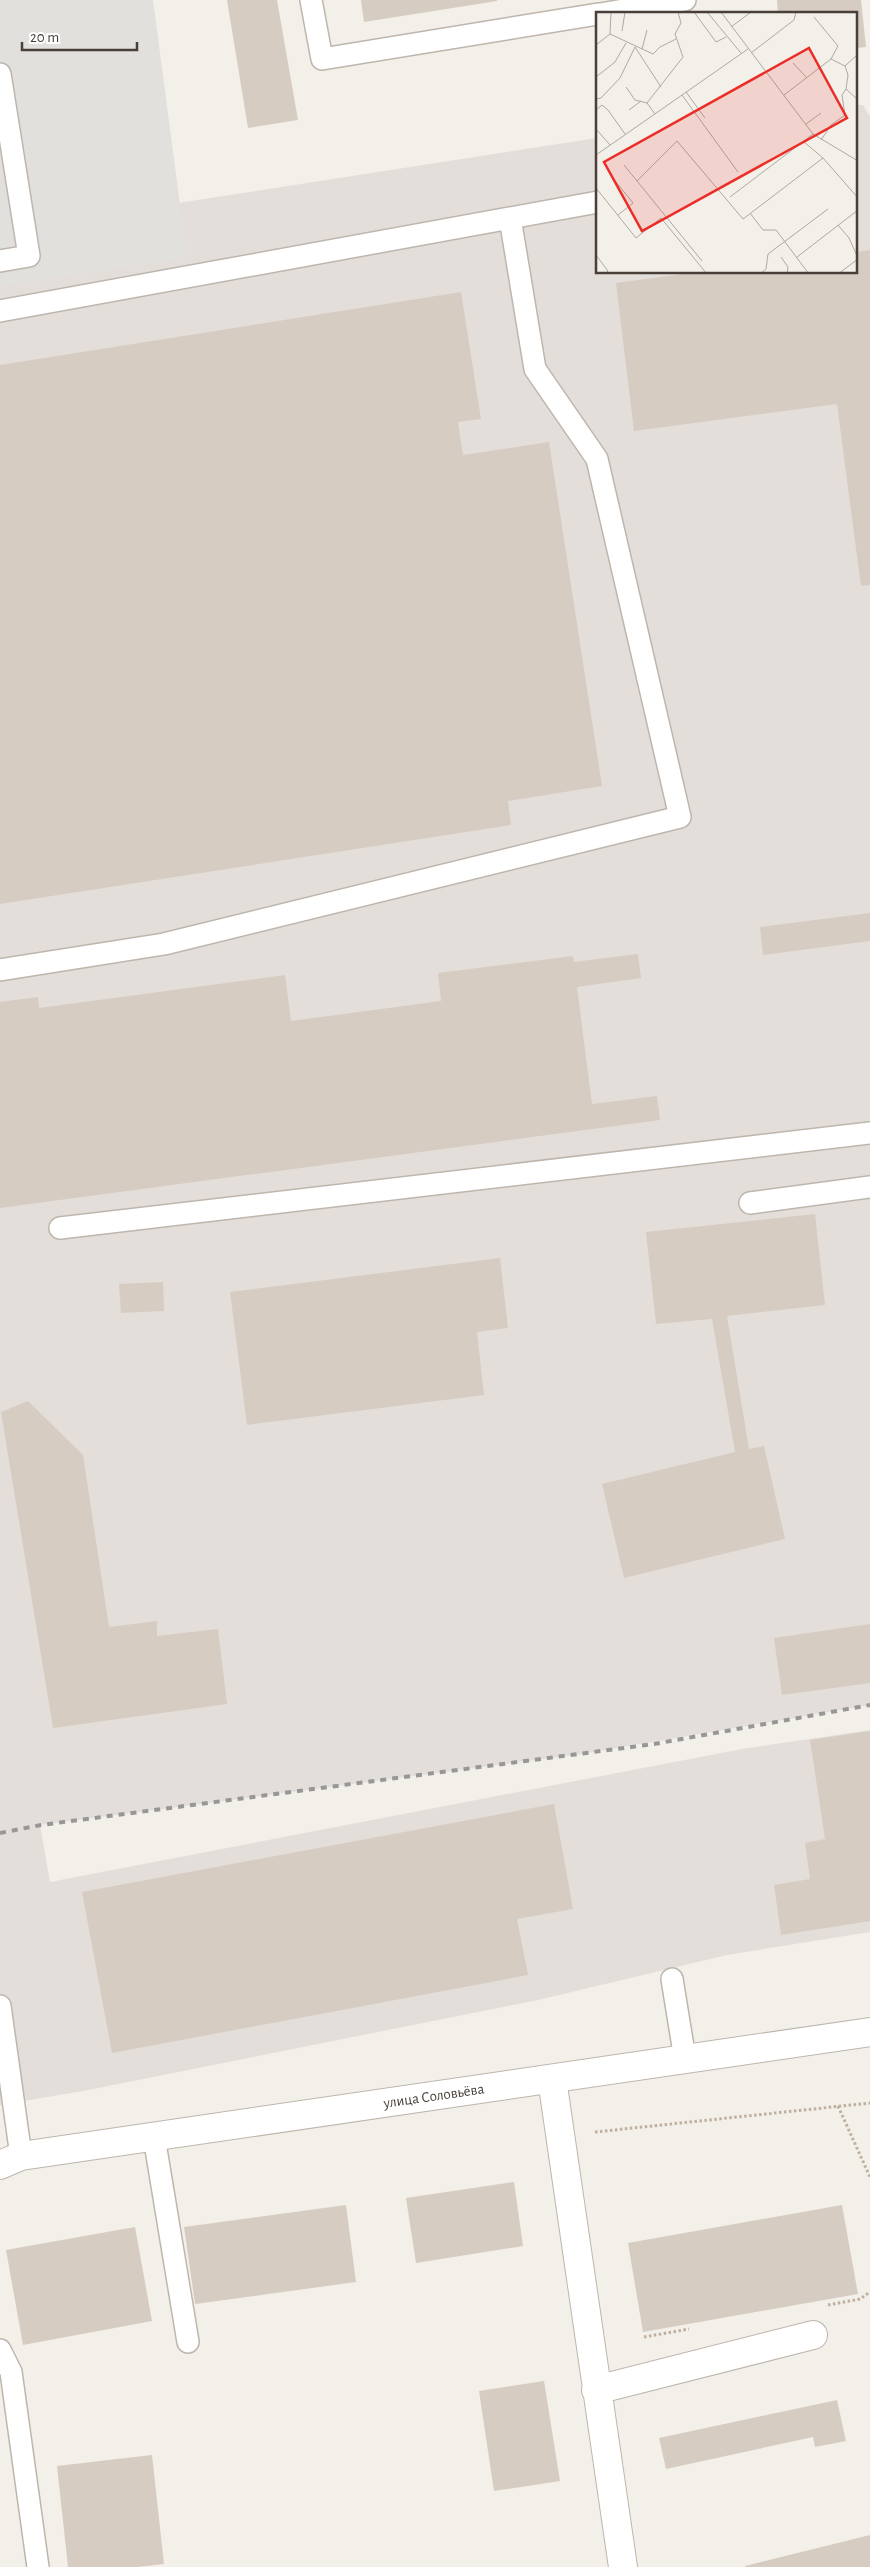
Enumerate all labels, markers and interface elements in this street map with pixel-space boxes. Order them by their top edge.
inset map [596,12,858,274]
scale bar [22,20,138,52]
text: 20 m [30,30,59,45]
street label: улица Соловьёва [382,2081,485,2111]

